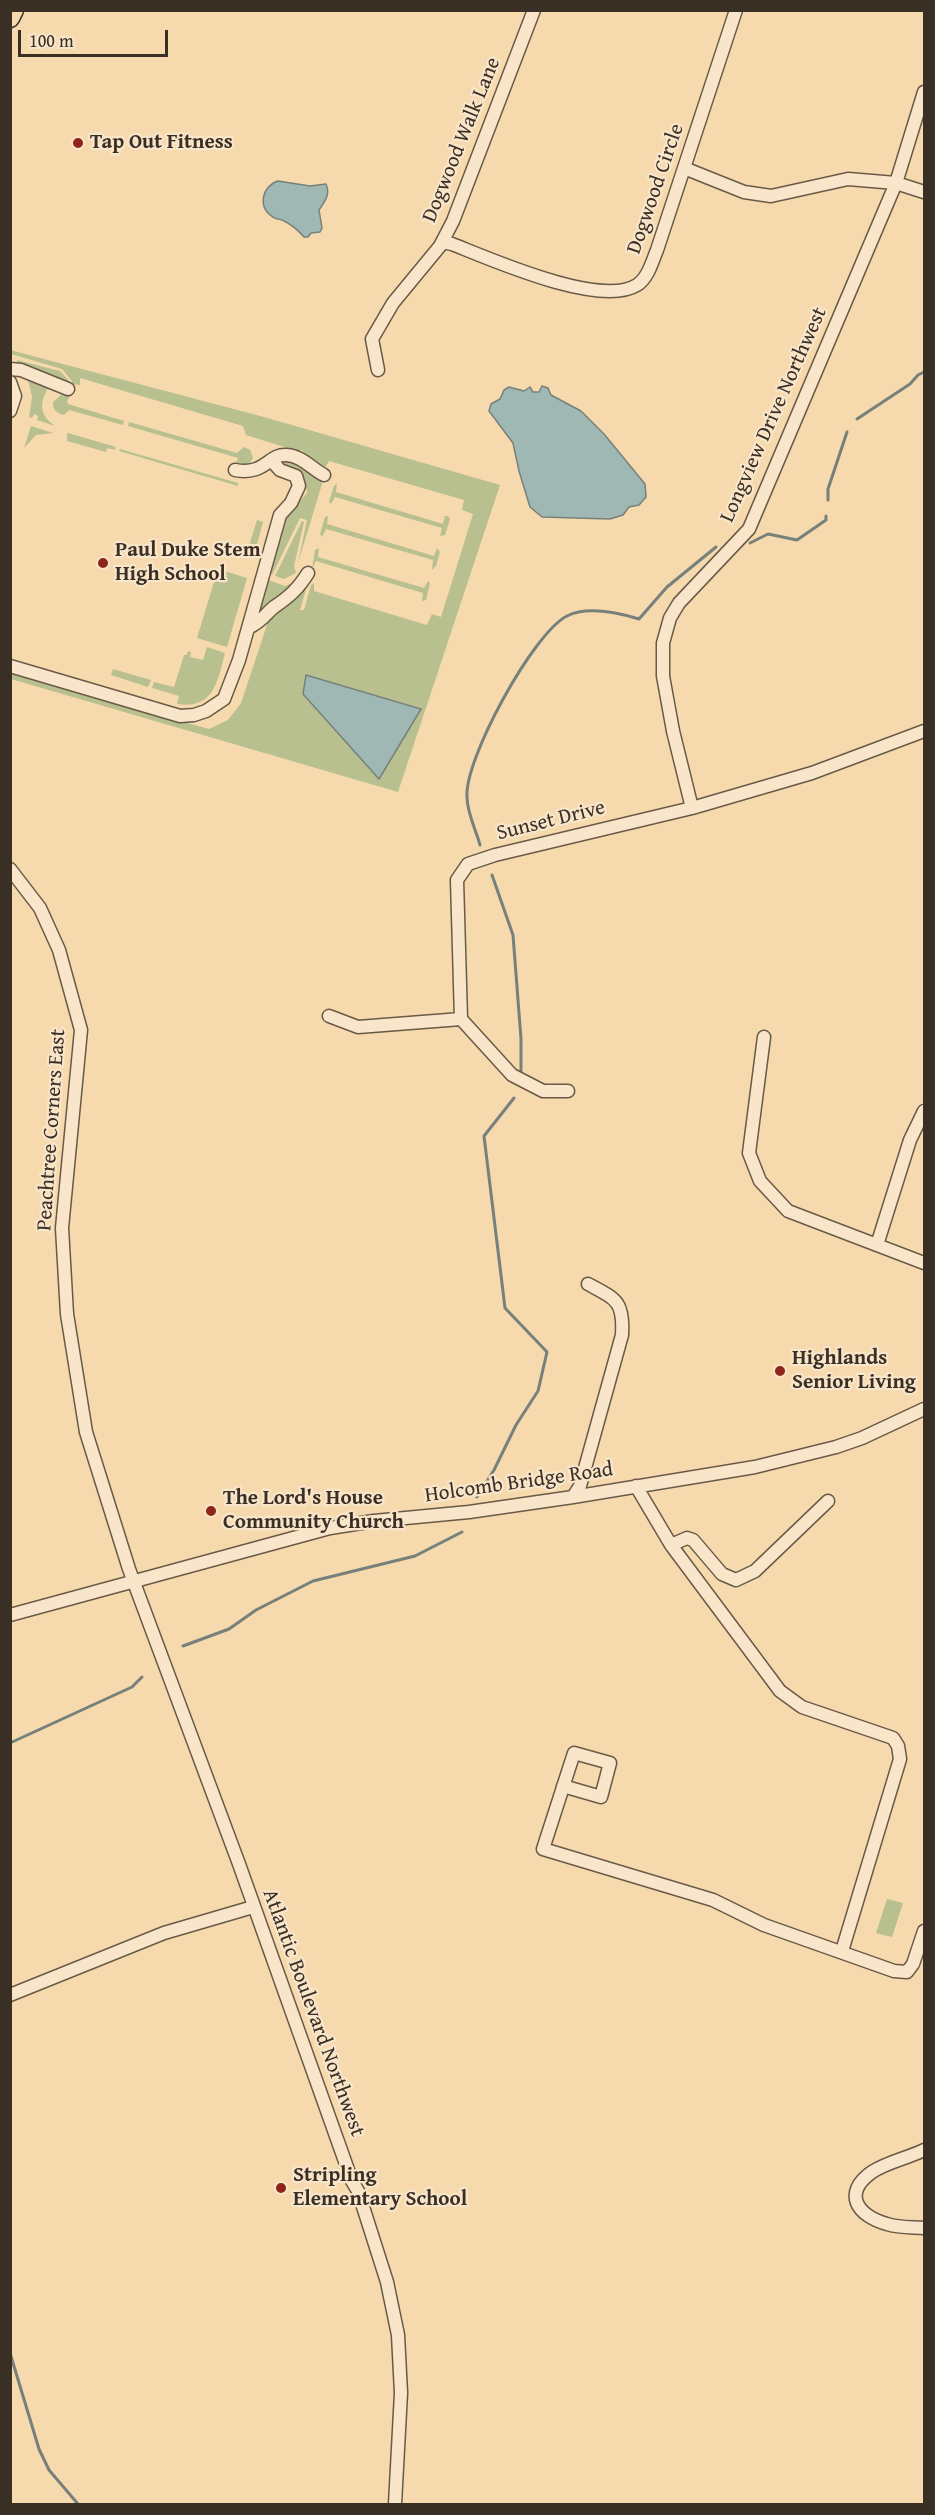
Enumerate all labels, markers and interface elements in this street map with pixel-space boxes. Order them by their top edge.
scale bar [21,18,171,56]
text: 100 m [29,27,74,54]
street label: Dogwood Walk Lane [417,54,507,226]
street label: Dogwood Circle [622,121,690,257]
place label: Tap Out Fitness [90,130,233,156]
marker: Tap Out Fitness [71,136,85,150]
street label: Longview Drive Northwest [715,303,833,527]
place label: Paul Duke Stem High School [115,538,261,588]
marker: Paul Duke Stem High School [96,556,110,570]
street label: Sunset Drive [494,795,608,847]
street label: Peachtree Corners East [32,1028,72,1232]
place label: Highlands Senior Living [792,1346,916,1396]
marker: Highlands Senior Living [773,1364,787,1378]
street label: Holcomb Bridge Road [423,1457,615,1509]
place label: The Lord's House Community Church [223,1486,404,1536]
marker: The Lord's House Community Church [204,1504,218,1518]
street label: Atlantic Boulevard Northwest [256,1886,370,2140]
place label: Stripling Elementary School [293,2163,467,2213]
marker: Stripling Elementary School [274,2181,288,2195]

